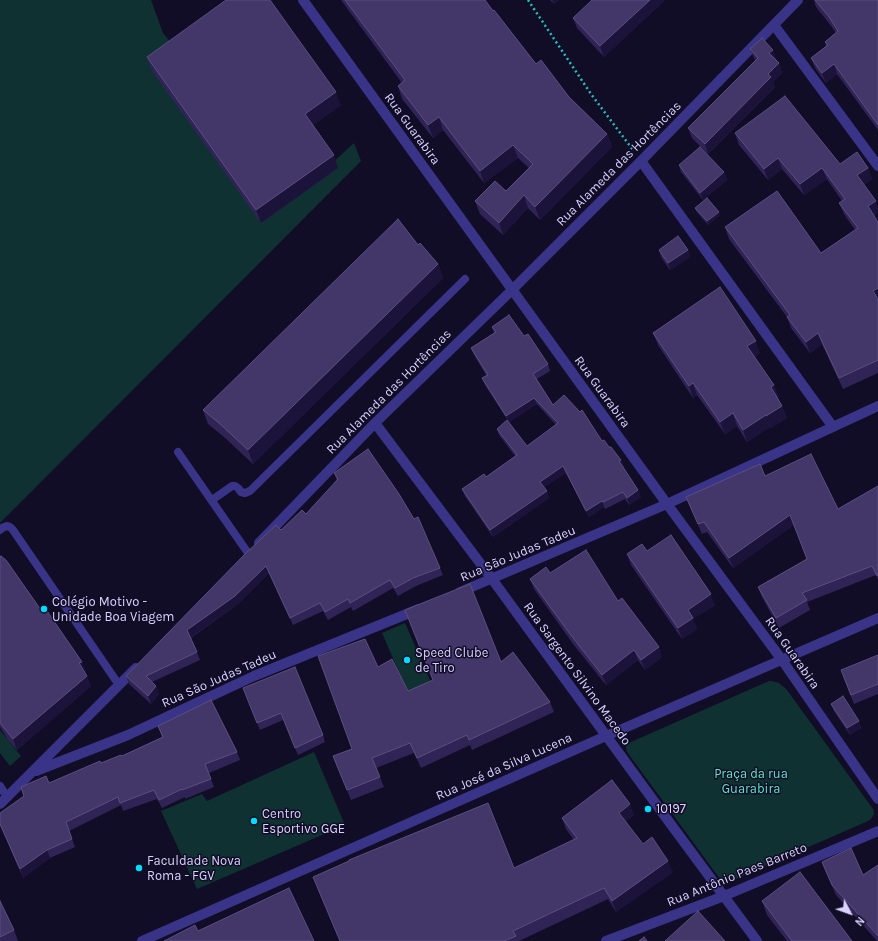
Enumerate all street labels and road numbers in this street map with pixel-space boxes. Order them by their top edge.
street label: Rua Guarabira [381,90,443,168]
street label: Rua Alameda das Hortências [553,98,685,230]
street label: Rua Alameda das Hortências [323,326,455,458]
street label: Rua Guarabira [571,353,633,431]
street label: Rua São Judas Tadeu [458,523,578,585]
street label: Rua Sargento Silvino Macedo [520,600,634,748]
street label: Rua Guarabira [761,614,823,692]
street label: Rua São Judas Tadeu [159,647,279,711]
street label: Rua José da Silva Lucena [433,730,575,804]
street label: Rua Antônio Paes Barreto [665,840,809,910]

